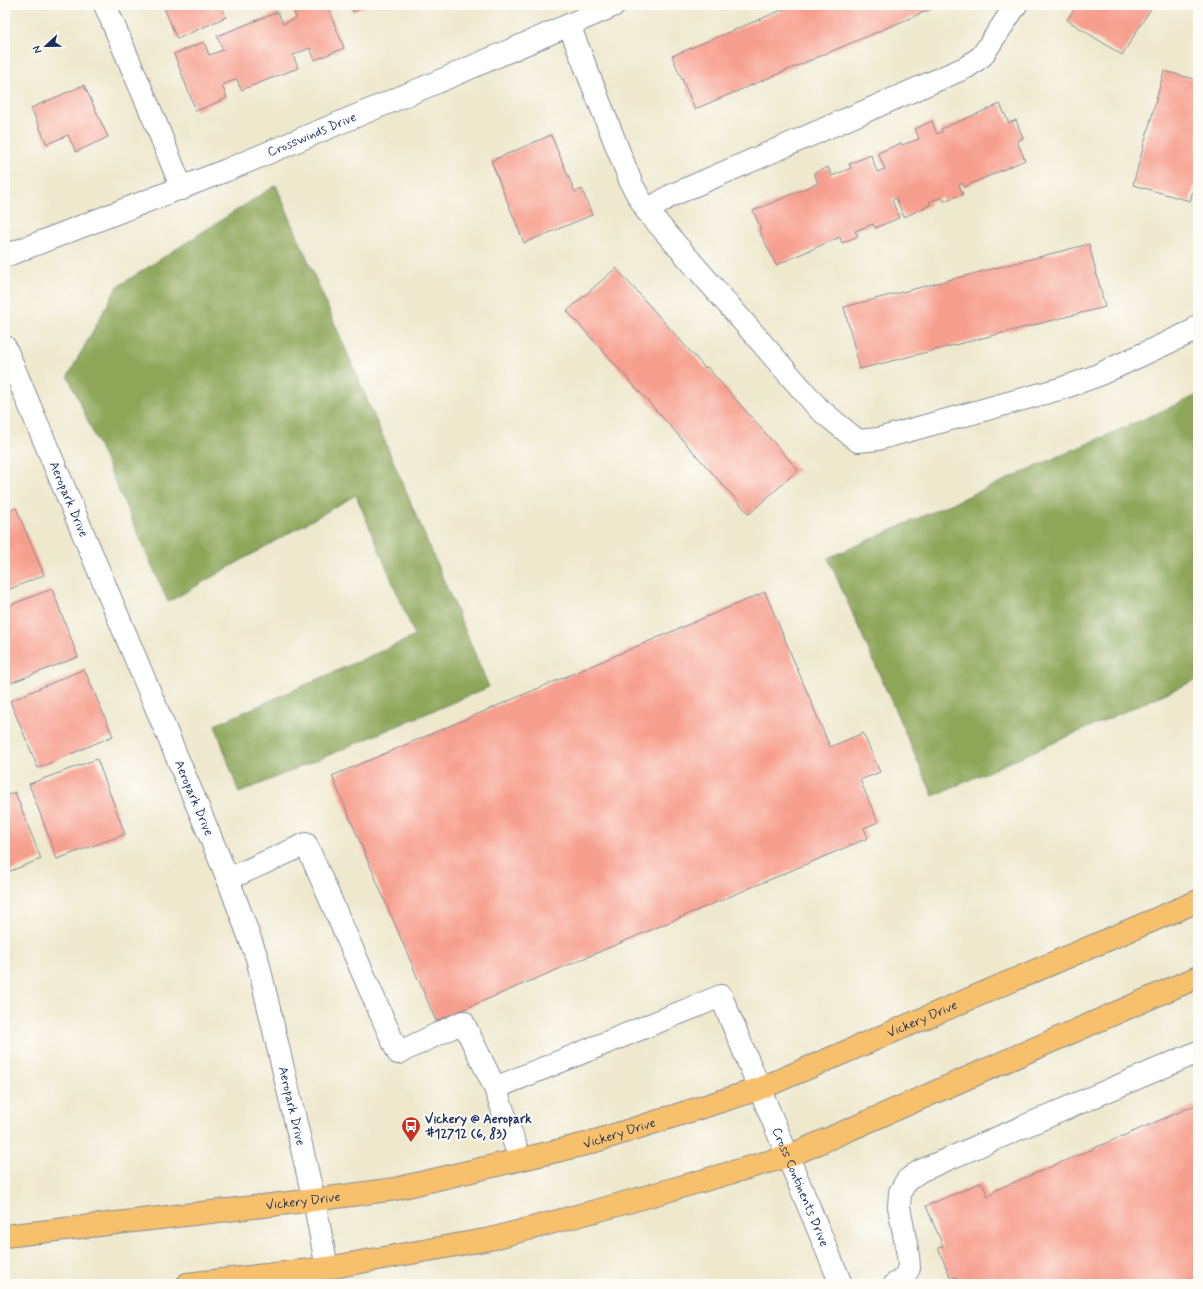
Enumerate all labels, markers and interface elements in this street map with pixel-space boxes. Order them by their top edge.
north arrow [26,26,66,66]
text: N [30,43,46,55]
street label: Crosswinds Drive [265,108,359,161]
street label: Aeropark Drive [45,459,92,540]
street label: Aeropark Drive [171,757,218,839]
street label: Vickery Drive [884,997,960,1042]
street label: Aeropark Drive [274,1065,309,1147]
place label: Vickery @ Aeropark #12712 (6, 83) [424,1111,532,1143]
street label: Vickery Drive [581,1114,658,1153]
bus stop icon: Vickery @ Aeropark #12712 (6, 83) [400,1115,422,1143]
street label: Cross Continents Drive [768,1125,833,1249]
street label: Vickery Drive [265,1188,341,1214]

